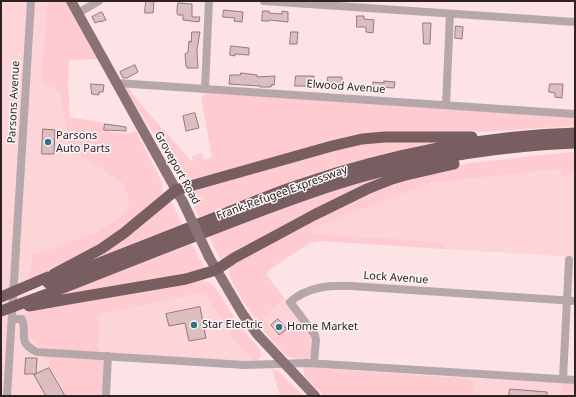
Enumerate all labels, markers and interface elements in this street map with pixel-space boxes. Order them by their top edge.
street label: Parsons Avenue [5,60,23,144]
street label: Elwood Avenue [306,78,386,96]
place label: Parsons Auto Parts [56,129,110,155]
street label: Groveport Road [151,129,203,207]
marker: Parsons Auto Parts [43,137,53,147]
street label: Frank-Refugee Expressway [215,163,349,223]
street label: Lock Avenue [363,269,429,287]
place label: Star Electric [202,318,263,332]
marker: Star Electric [189,320,199,330]
place label: Home Market [287,320,358,334]
marker: Home Market [274,322,284,332]

